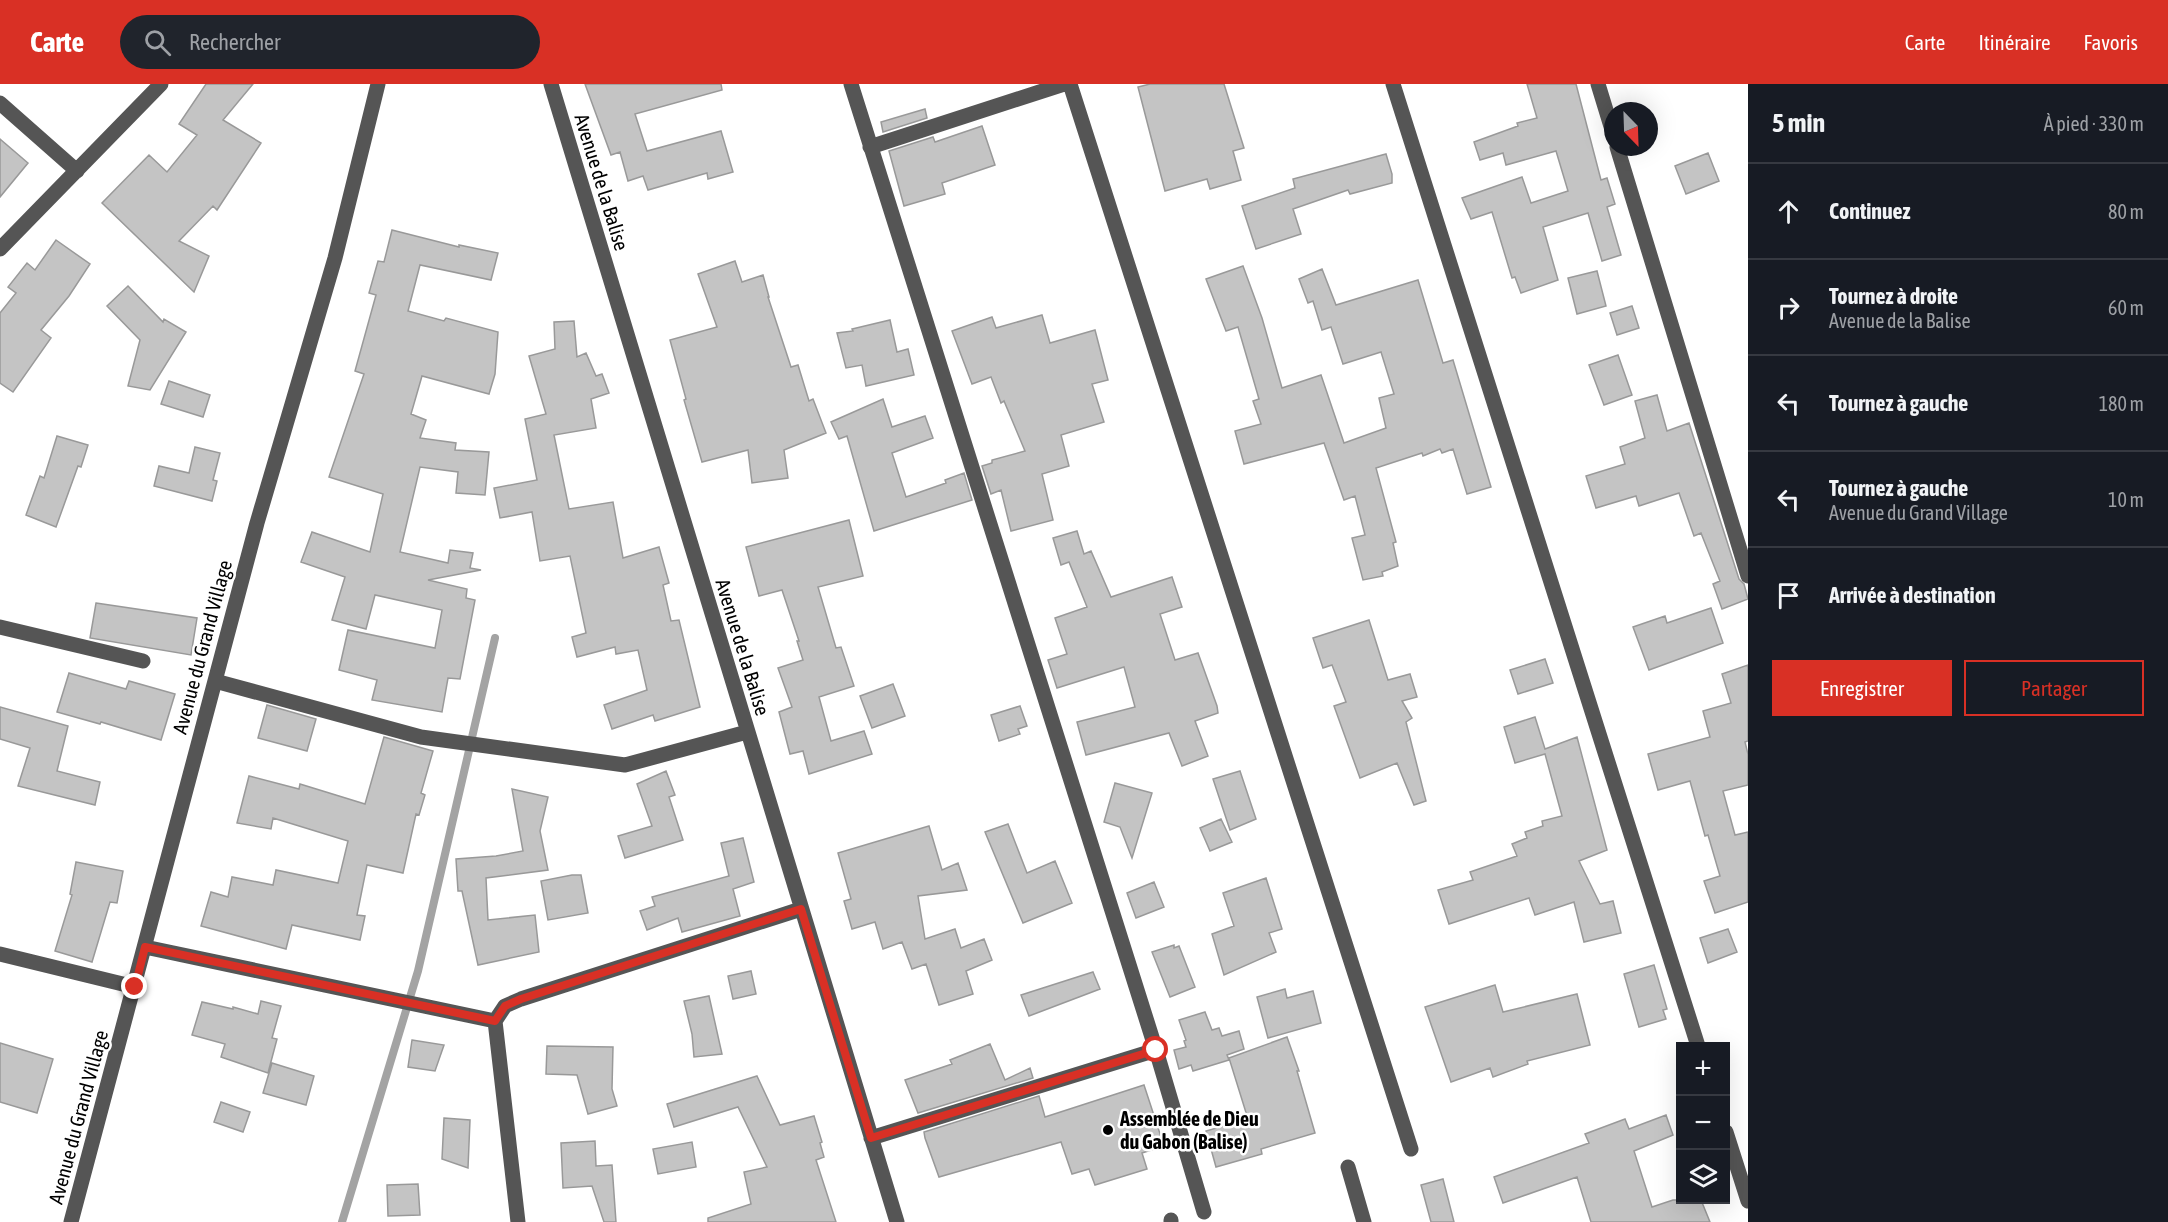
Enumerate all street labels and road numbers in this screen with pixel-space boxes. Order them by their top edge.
street label: Avenue de la Balise [570,111,634,253]
street label: Avenue du Grand Village [168,558,236,736]
street label: Avenue de la Balise [711,576,775,718]
street label: Avenue du Grand Village [44,1028,112,1206]

